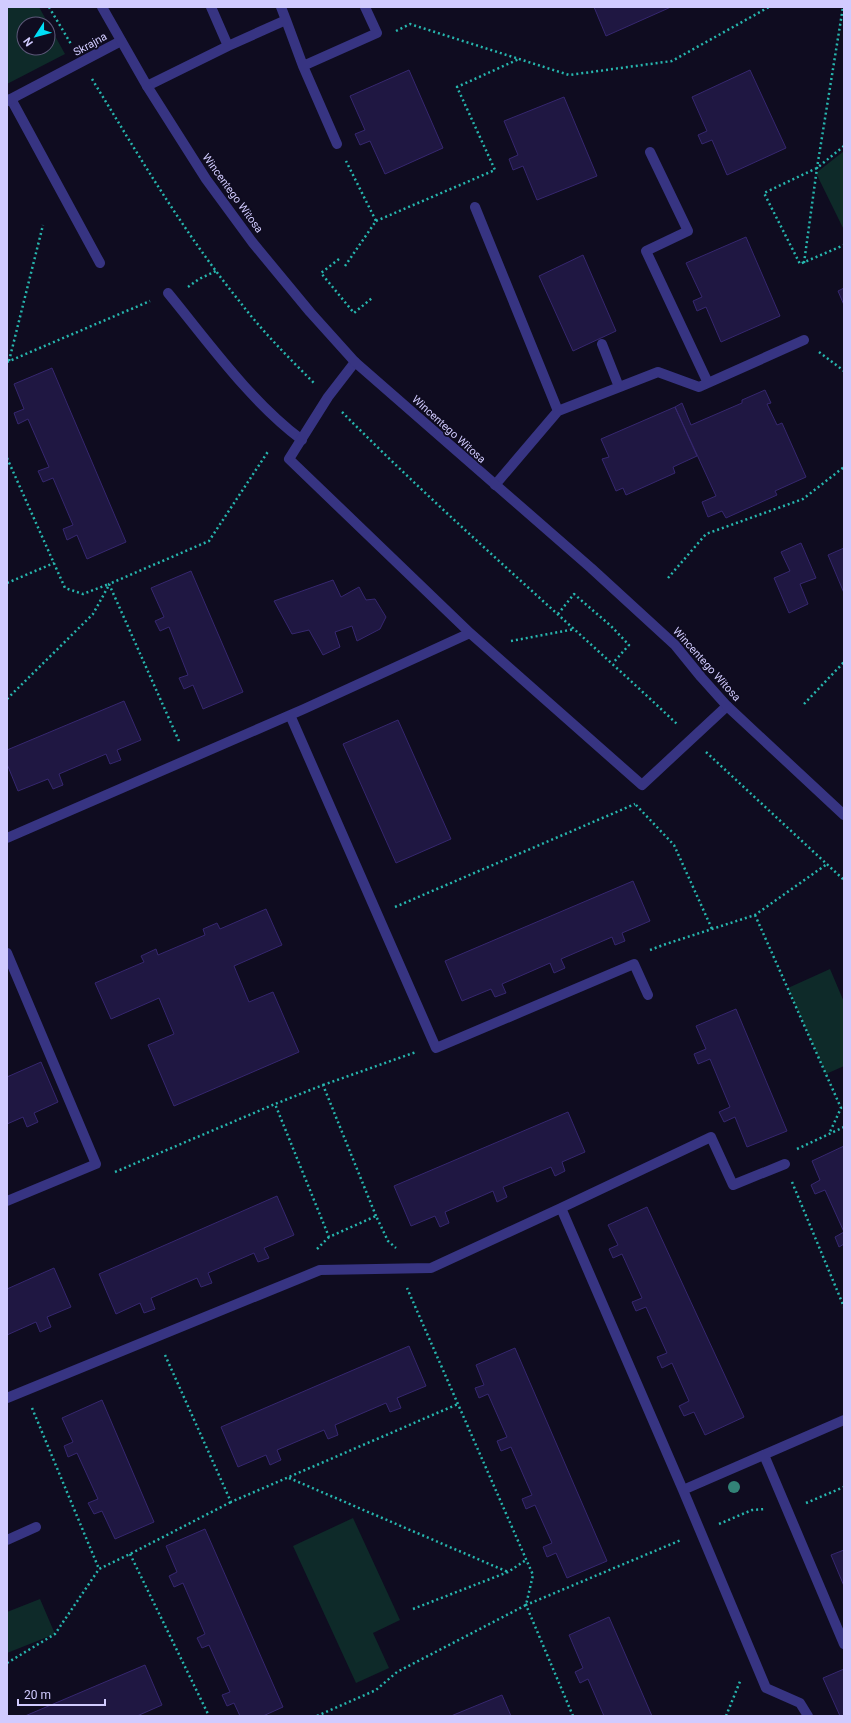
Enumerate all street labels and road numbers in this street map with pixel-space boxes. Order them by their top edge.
street label: Skrajna [71,30,109,59]
street label: Wincentego Witosa [200,151,266,235]
street label: Wincentego Witosa [409,393,488,466]
street label: Wincentego Witosa [670,625,743,704]

